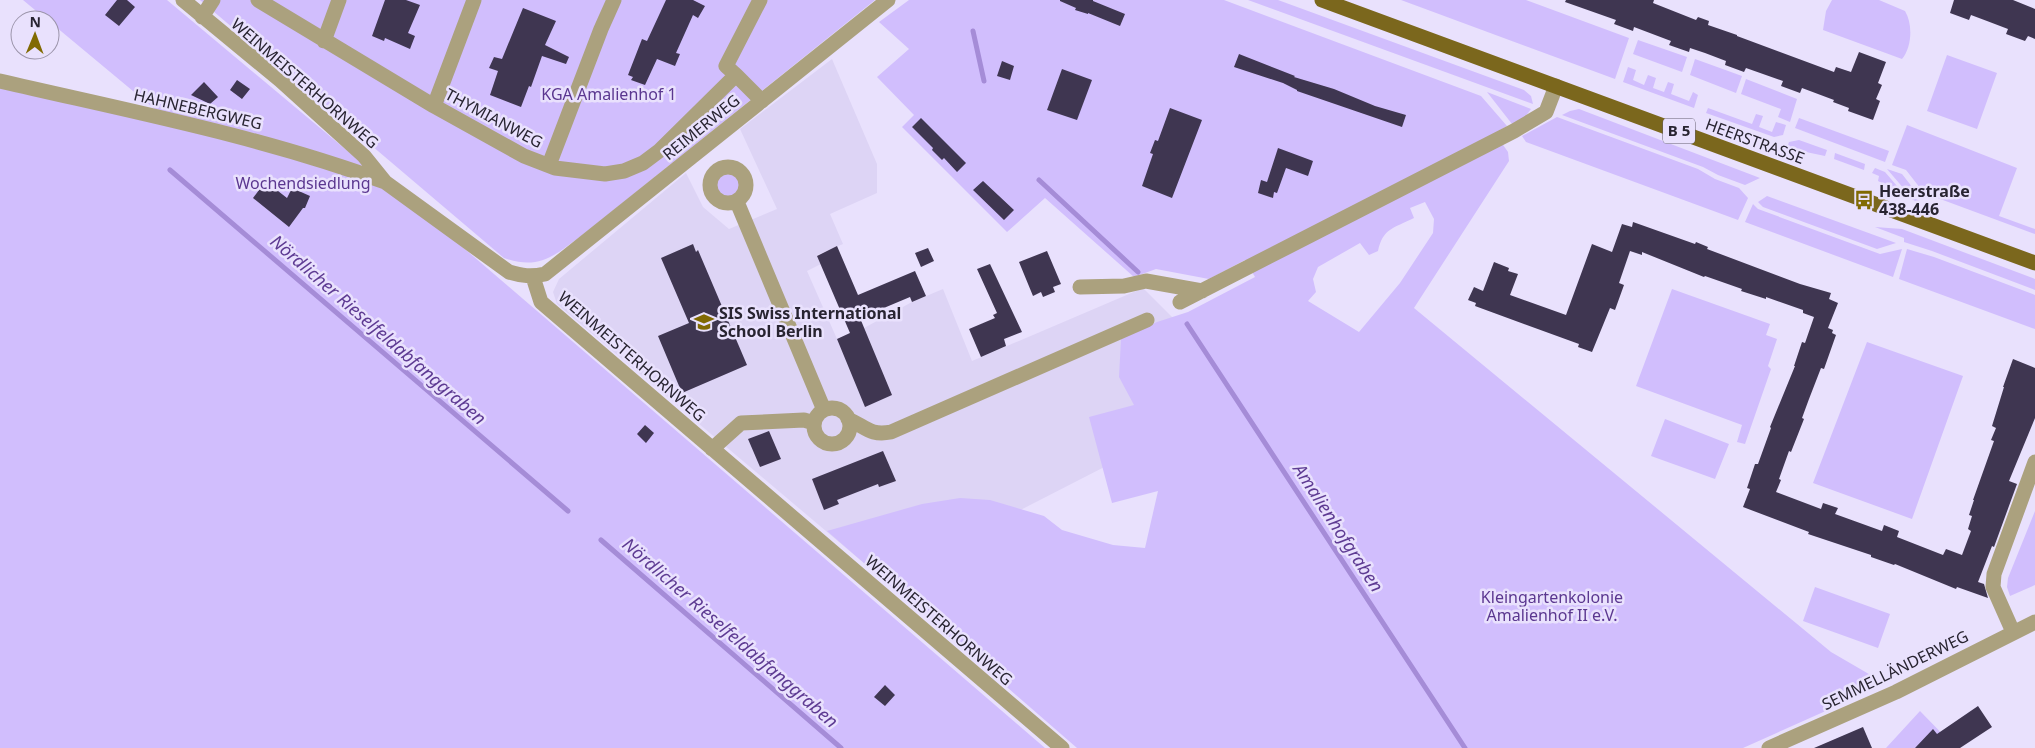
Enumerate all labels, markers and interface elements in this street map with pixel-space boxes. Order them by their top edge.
north arrow [10,10,60,60]
text: N [29,12,41,31]
street label: WEINMEISTERHORNWEG [227,13,383,153]
street label: THYMIANWEG [441,83,547,153]
park label: KGA Amalienhof 1 [541,83,677,105]
street label: HAHNEBERGWEG [132,84,264,134]
street label: REIMERWEG [658,89,744,165]
street label: HEERSTRASSE [1702,113,1808,169]
road number: B 5 [1663,118,1695,144]
park label: Wochendsiedlung [236,172,370,194]
place label: Heerstraße 438-446 [1879,180,1970,220]
bus stop icon: Heerstraße 438-446 [1853,189,1875,211]
water label: Nördlicher Rieselfeldabfanggraben [266,229,492,430]
street label: WEINMEISTERHORNWEG [554,286,710,426]
place label: SIS Swiss International School Berlin [719,302,901,342]
school or university icon: SIS Swiss International School Berlin [693,311,715,333]
water label: Amalienhofgraben [1287,457,1389,596]
water label: Nördlicher Rieselfeldabfanggraben [618,532,844,733]
street label: WEINMEISTERHORNWEG [861,550,1017,690]
park label: Kleingartenkolonie Amalienhof II e.V. [1481,586,1623,626]
street label: SEMMELLÄNDERWEG [1818,625,1972,715]

